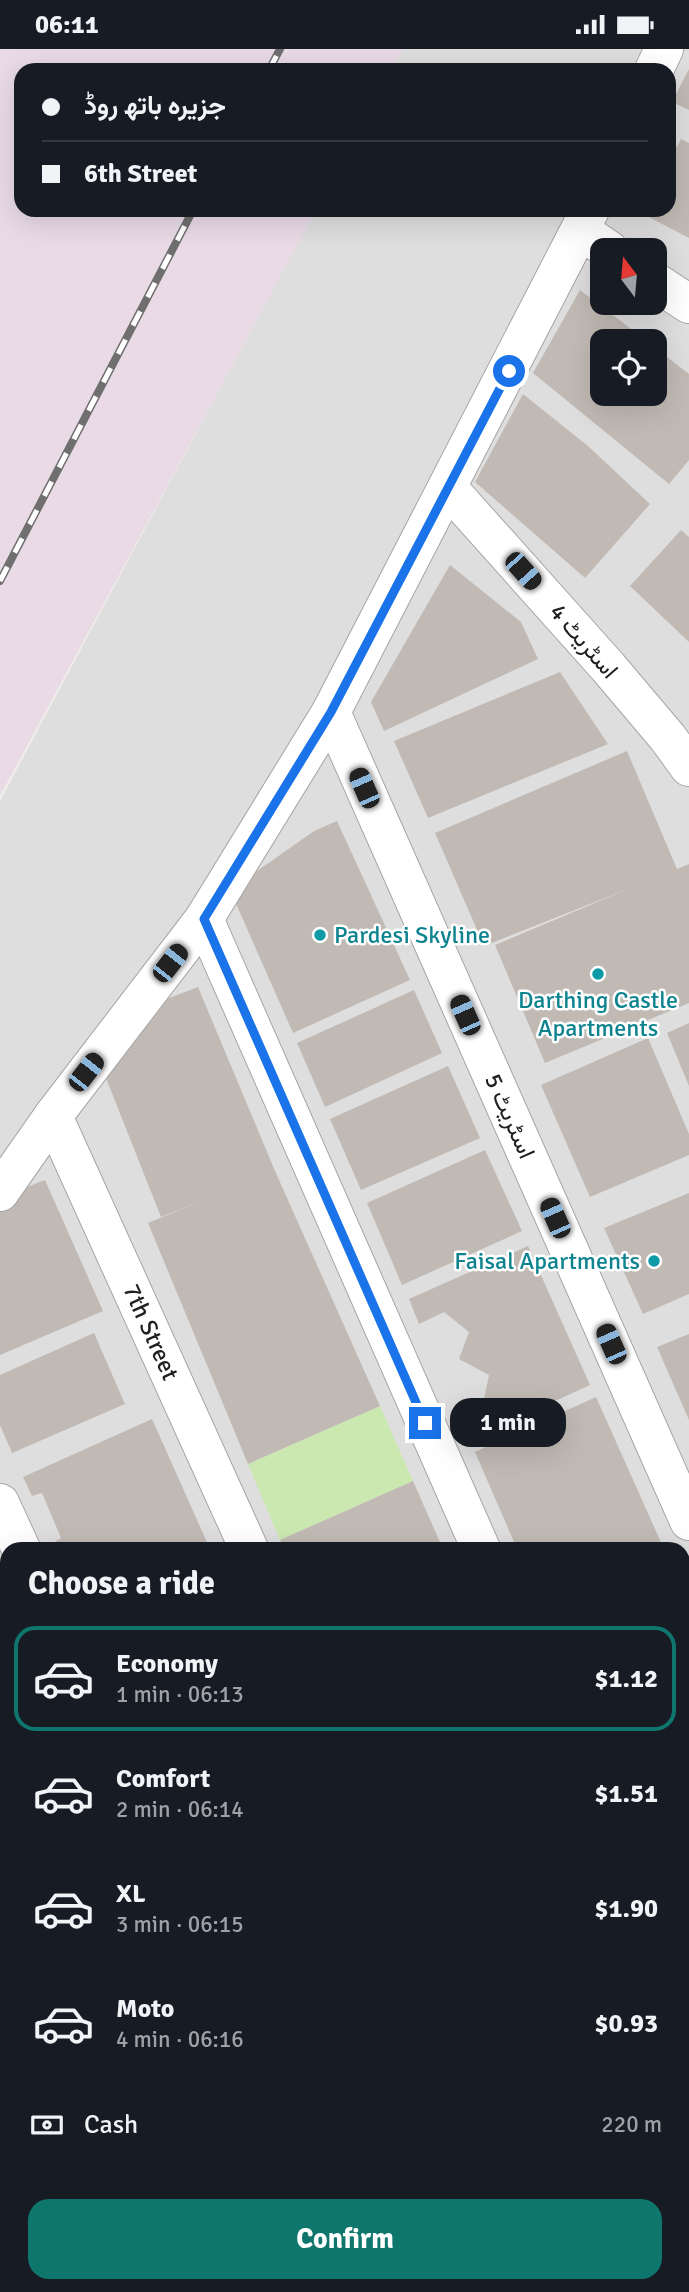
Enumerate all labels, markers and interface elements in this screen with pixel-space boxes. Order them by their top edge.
text: 06:11 [35,9,99,41]
text: جزیرہ باتھ روڈ [84,90,226,122]
text: 6th Street [84,158,197,190]
north arrow [590,238,667,315]
map controls [590,238,667,406]
button: locate [590,329,667,406]
route start [493,355,525,387]
car [502,548,545,594]
street label: اسٹریٹ 4 [543,597,625,685]
car [346,765,383,811]
place label: Pardesi Skyline [334,920,490,950]
marker: Pardesi Skyline [312,927,328,943]
car [149,940,192,986]
marker: Darthing Castle Apartments [590,966,606,982]
place label: Darthing Castle Apartments [518,985,678,1043]
car [447,992,484,1038]
car [65,1049,108,1095]
street label: اسٹریٹ 5 [478,1069,542,1163]
car [537,1195,574,1241]
place label: Faisal Apartments [454,1246,640,1276]
marker: Faisal Apartments [646,1253,662,1269]
street label: 7th Street [117,1279,185,1385]
car [593,1321,630,1367]
callout: 1 min [450,1399,565,1447]
route end [409,1407,441,1439]
text: 1 min [480,1408,536,1437]
text: Choose a ride [28,1564,215,1603]
icon: car [32,1647,95,1710]
text: Economy [116,1648,218,1680]
text: $1.12 [594,1663,658,1695]
text: 1 min · 06:13 [116,1680,244,1709]
icon: car [32,1762,95,1825]
text: Comfort [116,1763,210,1795]
text: $1.51 [594,1778,658,1810]
text: 2 min · 06:14 [116,1795,244,1824]
icon: car [32,1877,95,1940]
text: XL [116,1878,146,1910]
text: $1.90 [594,1893,658,1925]
text: 3 min · 06:15 [116,1910,244,1939]
icon: car [32,1992,95,2055]
text: Moto [116,1993,174,2025]
text: $0.93 [594,2008,658,2040]
text: 4 min · 06:16 [116,2025,244,2054]
icon: cash [28,2106,66,2144]
text: Cash [84,2109,138,2141]
text: 220 m [601,2110,662,2139]
button: Confirm [28,2199,662,2279]

